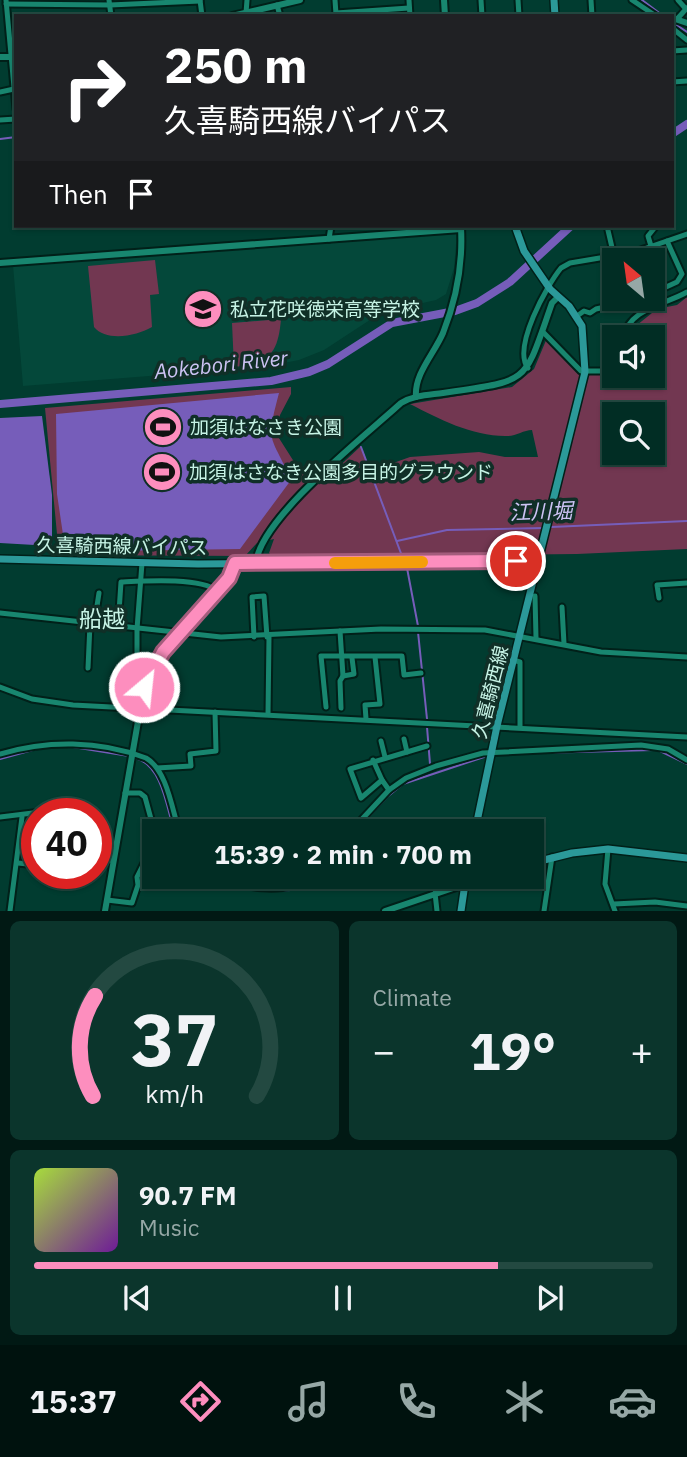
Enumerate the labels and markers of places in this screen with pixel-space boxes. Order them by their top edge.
school or university icon: 私立花咲徳栄高等学校 [182,288,224,330]
place label: 私立花咲徳栄高等学校 [230,297,420,321]
sports icon: 加須はなさき公園 [142,406,184,448]
place label: 加須はなさき公園 [190,415,342,439]
sports icon: 加須はさなき公園多目的グラウンド [141,451,183,493]
place label: 加須はさなき公園多目的グラウンド [189,460,493,484]
pin [486,531,546,591]

